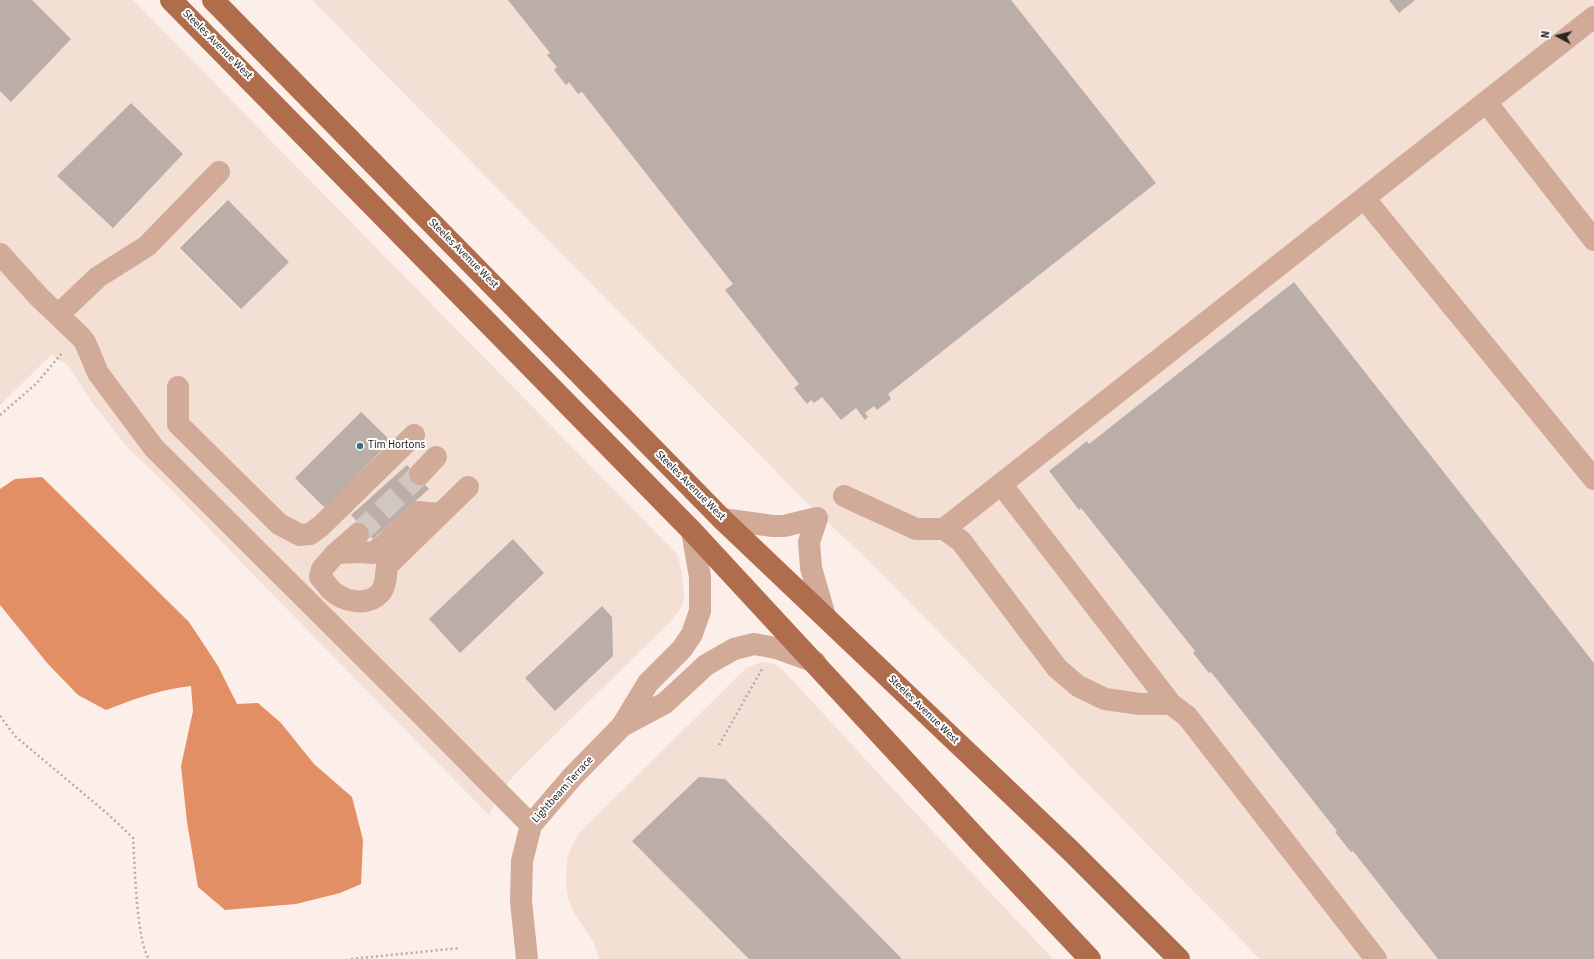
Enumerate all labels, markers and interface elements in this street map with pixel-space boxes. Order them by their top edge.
street label: Steeles Avenue West [179,7,255,83]
north arrow [1538,16,1578,56]
text: N [1538,30,1553,39]
street label: Steeles Avenue West [425,216,501,292]
place label: Tim Hortons [368,439,425,453]
marker: Tim Hortons [355,441,365,451]
street label: Steeles Avenue West [652,448,728,524]
street label: Steeles Avenue West [885,673,961,747]
street label: Lightbeam Terrace [530,754,596,826]

